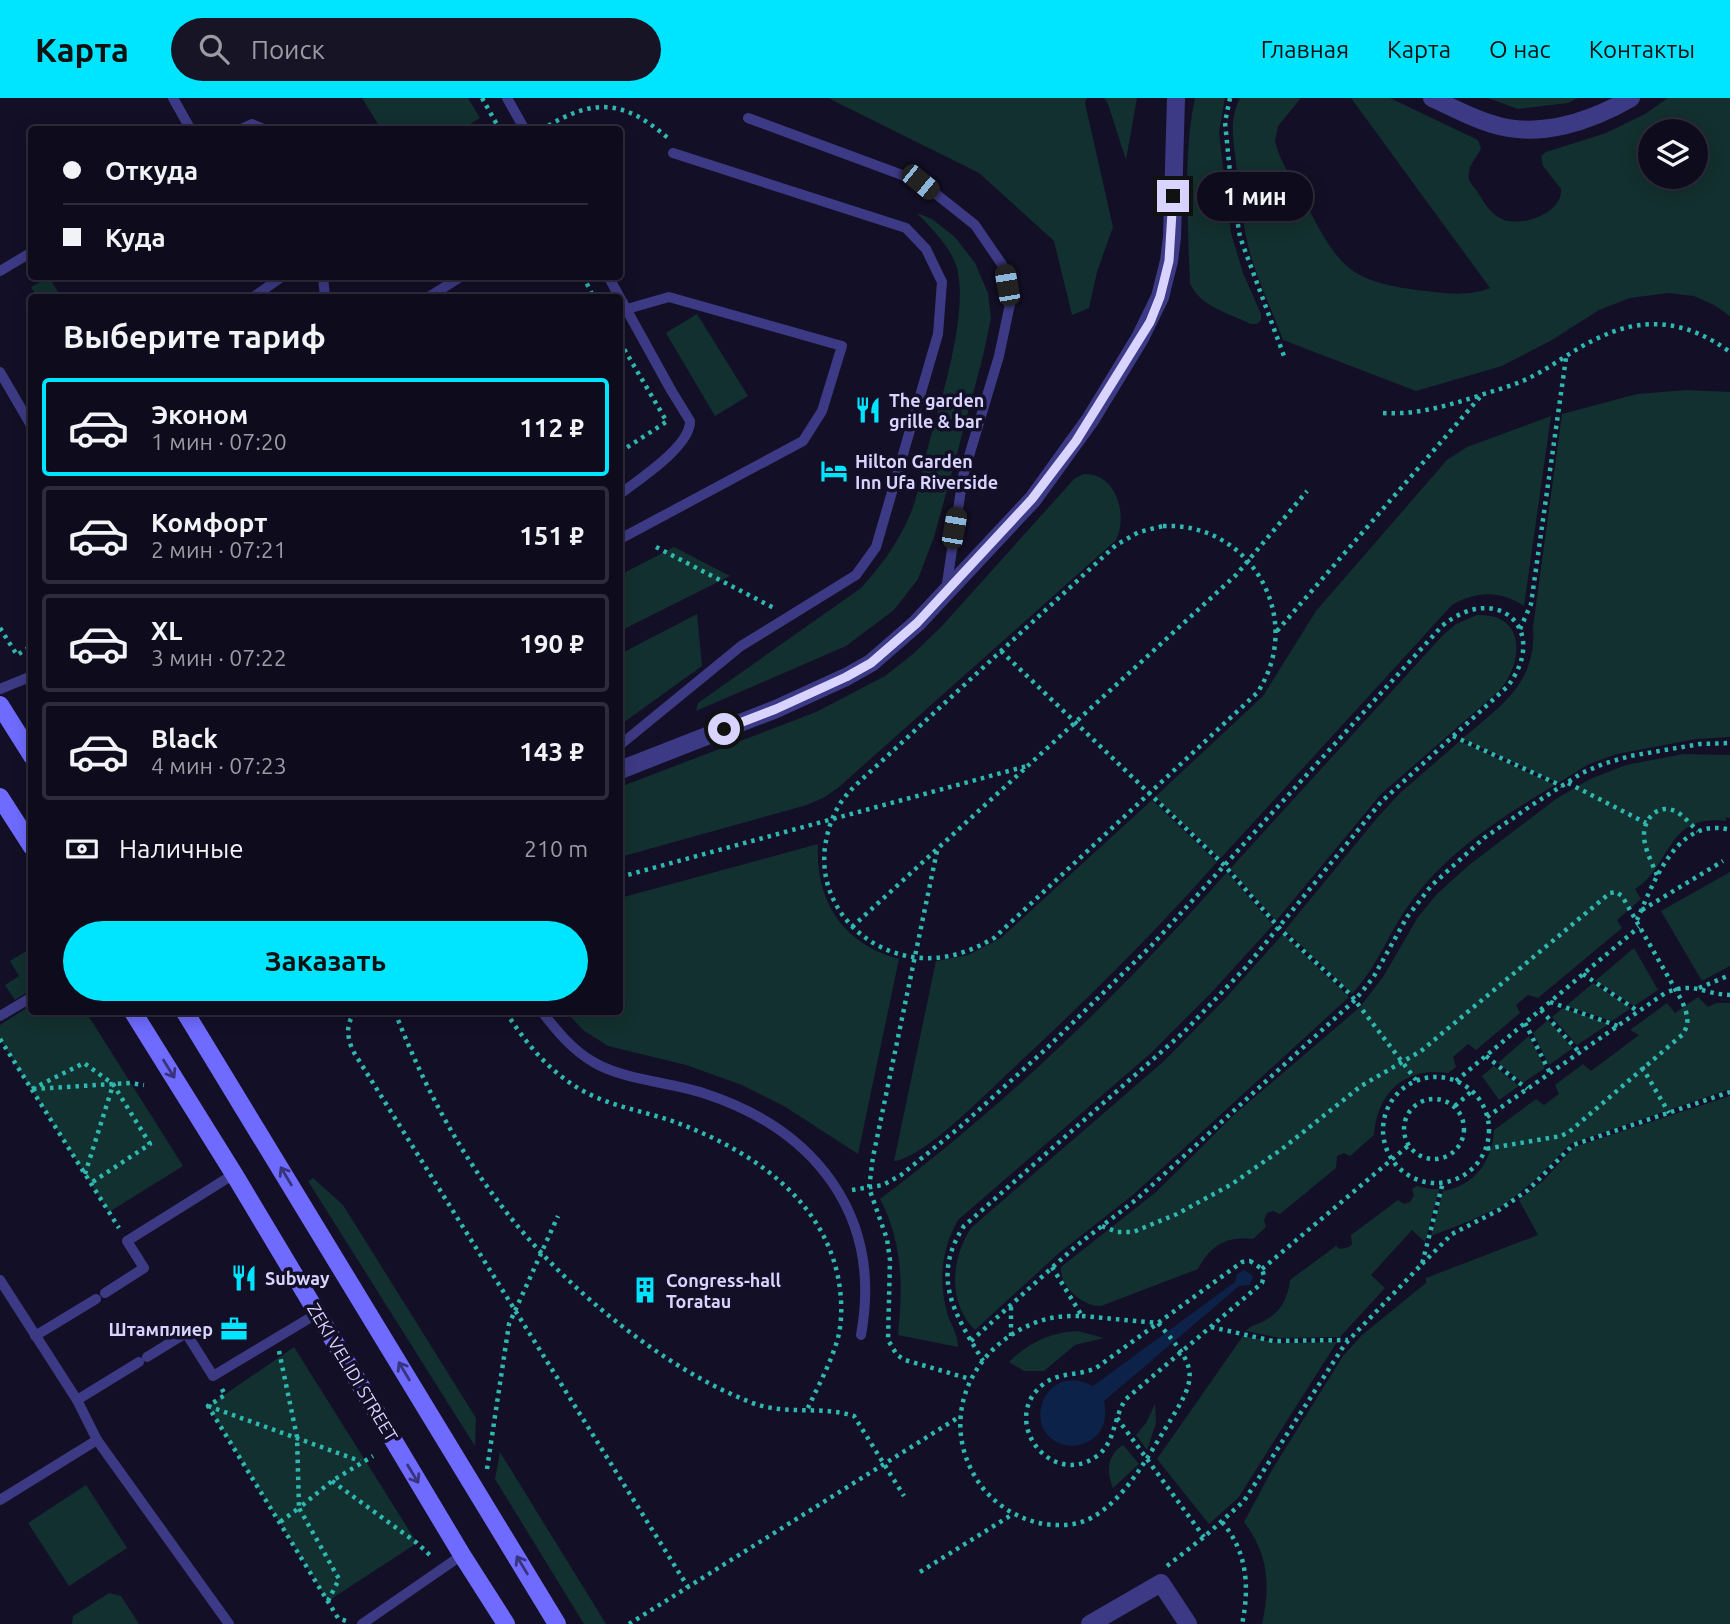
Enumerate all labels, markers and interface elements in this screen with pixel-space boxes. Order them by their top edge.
search box [171,18,661,81]
icon: search [195,30,233,68]
text: Карта [35,31,129,68]
text: Поиск [251,35,325,64]
text: Главная [1261,36,1349,63]
text: Карта [1387,36,1451,63]
text: О нас [1489,36,1551,63]
text: Контакты [1589,36,1695,63]
map controls [1638,119,1708,189]
button: layers [1638,119,1708,189]
text: Откуда [105,156,198,185]
car [898,161,943,203]
callout: 1 мин [1198,172,1313,220]
route end [1157,180,1189,212]
text: 1 мин [1223,184,1287,209]
text: Куда [105,223,166,252]
car [994,262,1021,308]
text: Выберите тариф [63,318,326,354]
place label: The garden grille & bar [889,390,984,431]
restaurant icon: The garden grille & bar [853,395,883,425]
icon: car [67,396,130,459]
text: Эконом [151,400,248,429]
text: 112 ₽ [519,413,584,442]
text: 1 мин · 07:20 [151,429,287,454]
place label: Hilton Garden Inn Ufa Riverside [855,451,998,492]
hotel icon: Hilton Garden Inn Ufa Riverside [819,456,849,486]
icon: car [67,504,130,567]
car [941,505,968,551]
text: Комфорт [151,508,267,537]
text: 151 ₽ [519,521,584,550]
text: 2 мин · 07:21 [151,537,287,562]
icon: car [67,612,130,675]
text: XL [151,616,182,645]
text: 190 ₽ [519,629,584,658]
text: 3 мин · 07:22 [151,645,287,670]
route start [708,713,740,745]
icon: car [67,720,130,783]
text: Black [151,724,218,753]
text: 143 ₽ [519,737,584,766]
text: 4 мин · 07:23 [151,753,287,778]
icon: cash [63,830,101,868]
text: Наличные [119,834,244,863]
text: 210 m [524,836,588,861]
button: Заказать [63,921,588,1001]
one-way arrow [163,1059,177,1079]
one-way arrow [278,1167,292,1187]
restaurant icon: Subway [229,1263,259,1293]
place label: Subway [265,1268,330,1288]
place label: Congress-hall Toratau [666,1270,782,1311]
building icon: Congress-hall Toratau [630,1275,660,1305]
street label: ZEKI VELIDI STREET [304,1299,402,1445]
office icon: Штамплиер [219,1314,249,1344]
place label: Штамплиер [109,1319,213,1339]
one-way arrow [397,1361,411,1381]
one-way arrow [407,1464,421,1484]
one-way arrow [515,1556,529,1576]

